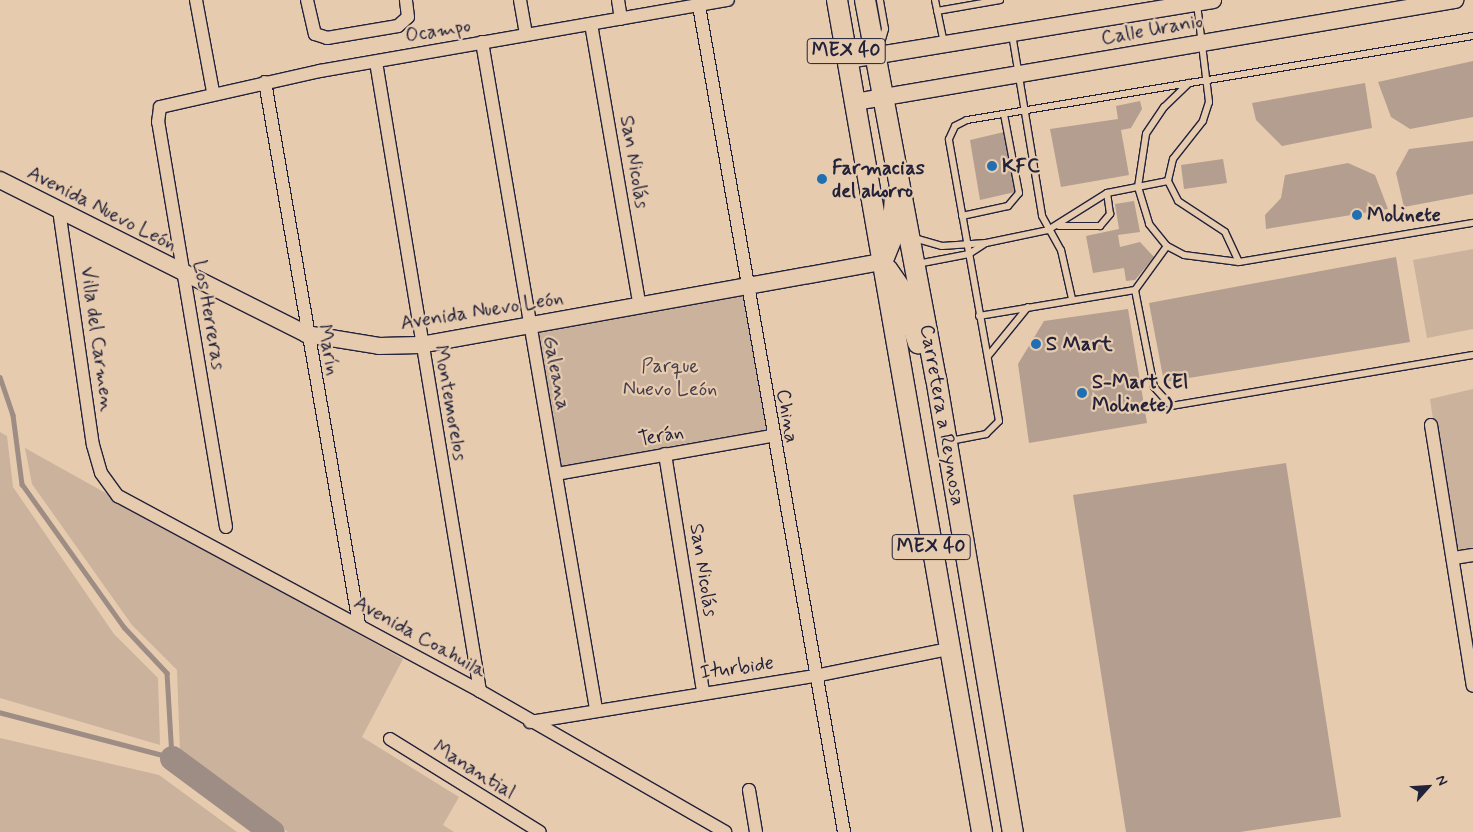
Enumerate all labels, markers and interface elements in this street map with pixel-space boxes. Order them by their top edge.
street label: Calle Uranio [1099,9,1205,51]
street label: Ocampo [403,13,473,49]
road number: MEX 40 [806,34,886,68]
street label: San Nicolás [614,113,654,211]
place label: KFC [1002,154,1040,178]
place label: Farmacias del ahorro [832,156,925,203]
street label: Avenida Nuevo León [22,160,182,258]
marker: KFC [986,160,998,172]
marker: Farmacias del ahorro [816,173,828,185]
place label: Molinete [1367,203,1441,227]
marker: Molinete [1351,209,1363,221]
street label: Los Herreras [187,257,231,373]
street label: Villa del Carmen [75,266,119,412]
street label: Avenida Nuevo León [397,286,567,336]
street label: Carretera a Reynosa [914,321,970,509]
street label: Marín [312,322,344,378]
place label: S Mart [1046,332,1108,356]
street label: Galeana [537,334,575,412]
marker: S Mart [1030,338,1042,350]
street label: Montemorelos [428,343,472,463]
park label: Parque Nuevo León [623,354,717,401]
place label: S-Mart (El Molinete) [1092,370,1188,417]
street label: China [770,387,804,445]
marker: S-Mart (El Molinete) [1076,387,1088,399]
street label: Terán [636,420,686,452]
street label: San Nicolás [684,521,722,619]
road number: MEX 40 [891,530,971,564]
street label: Avenida Coahuila [351,591,489,683]
street label: Iturbide [699,651,775,685]
street label: Manantial [428,735,520,805]
north arrow [1403,762,1453,812]
text: N [1431,772,1452,789]

